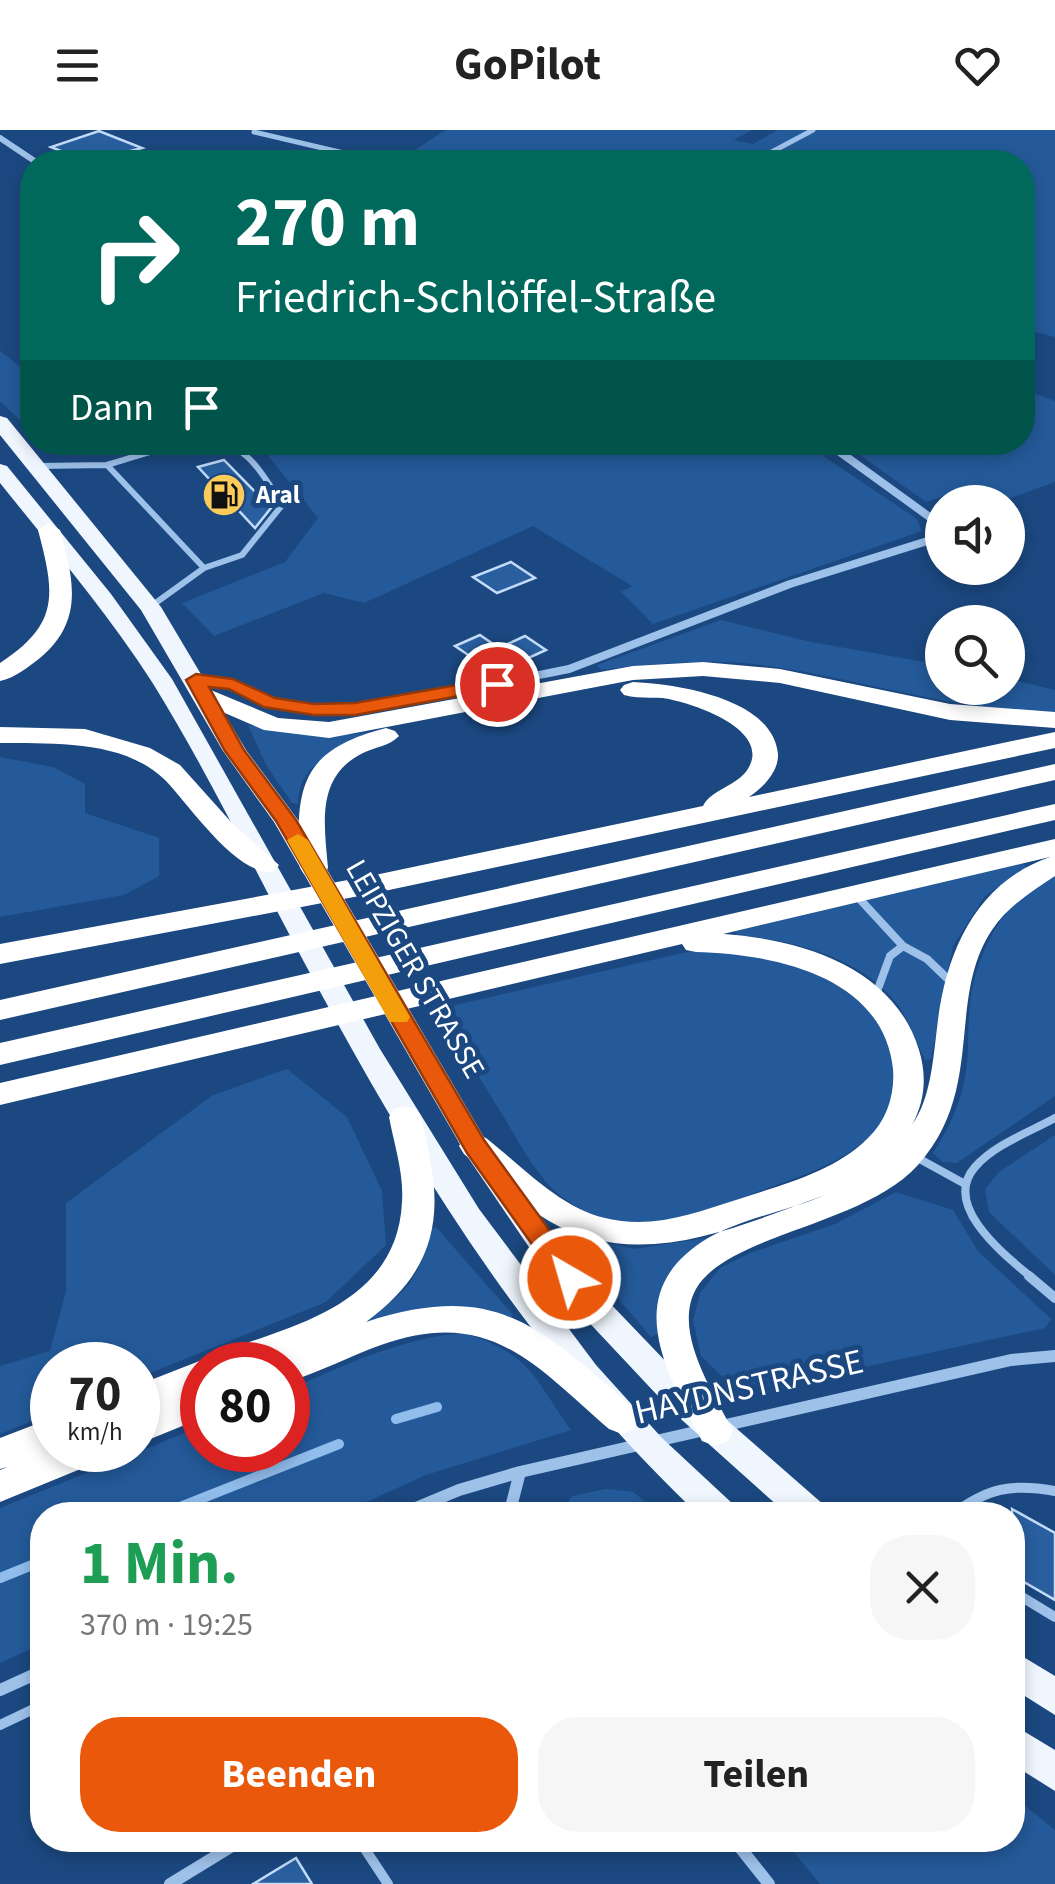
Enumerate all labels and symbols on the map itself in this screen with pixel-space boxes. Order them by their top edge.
fuel station icon: Aral [201,472,247,518]
place label: Aral [255,477,300,513]
pin [455,642,540,727]
street label: LEIPZIGER STRASSE [335,851,495,1087]
position arrow [518,1226,622,1330]
street label: HAYDNSTRASSE [630,1336,868,1438]
speed limit sign: 80 [180,1342,310,1472]

